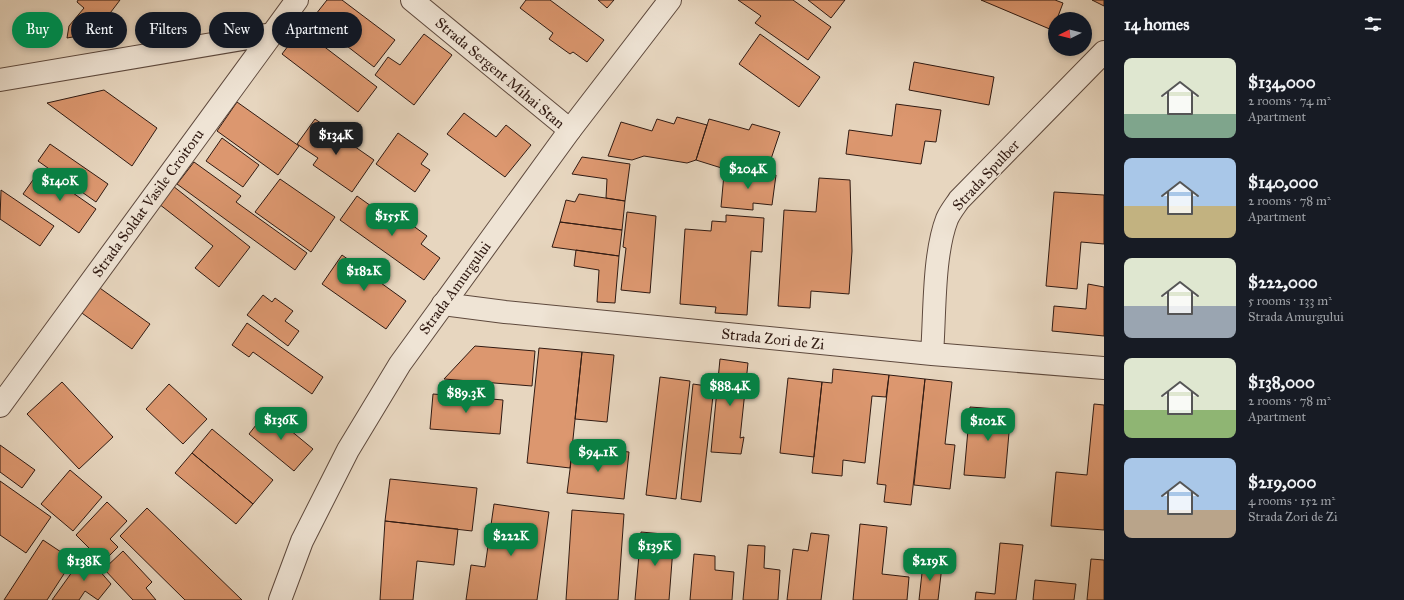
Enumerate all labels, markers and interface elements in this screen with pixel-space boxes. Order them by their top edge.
chip: Buy [12,12,63,48]
chip: Rent [71,12,127,48]
chip: Filters [135,12,201,48]
chip: New [209,12,264,48]
chip: Apartment [272,12,362,48]
north arrow [1048,12,1092,56]
map controls [1048,12,1092,56]
icon: filters [1362,13,1384,35]
street label: Strada Sergent Mihai Stan [432,14,568,132]
text: 14 homes [1124,14,1189,35]
text: $134,000 [1248,72,1316,93]
icon: home [1156,74,1204,122]
text: 2 rooms · 74 m² [1248,93,1331,109]
text: Apartment [1248,109,1306,125]
pin: $134K [308,122,364,156]
street label: Strada Soldat Vasile Croitoru [88,126,208,280]
text: $134K [319,127,353,143]
street label: Strada Spulber [949,136,1024,214]
pin: $204K [720,156,776,190]
text: $204K [729,161,767,177]
pin: $140K [32,168,88,202]
text: $140,000 [1248,172,1318,193]
text: $140K [42,173,78,189]
icon: home [1156,174,1204,222]
text: 2 rooms · 78 m² [1248,193,1331,209]
pin: $155K [364,203,420,237]
text: $155K [375,208,409,224]
text: Apartment [1248,209,1306,225]
street label: Strada Amurgului [415,238,495,338]
pin: $182K [336,258,392,292]
text: $182K [346,263,382,279]
text: $222,000 [1248,272,1318,293]
icon: home [1156,274,1204,322]
text: 5 rooms · 133 m² [1248,293,1332,309]
text: Strada Amurgului [1248,309,1344,325]
street label: Strada Zori de Zi [721,325,825,353]
text: $138,000 [1248,372,1315,393]
pin: $88.4K [697,373,763,407]
icon: home [1156,374,1204,422]
text: $88.4K [710,378,750,394]
pin: $89.3K [433,380,499,414]
text: $89.3K [447,385,485,401]
text: 2 rooms · 78 m² [1248,393,1331,409]
pin: $136K [253,407,309,441]
pin: $102K [960,408,1016,442]
text: Apartment [1248,409,1306,425]
text: $136K [264,412,298,428]
text: $102K [970,413,1006,429]
pin: $94.1K [565,439,631,473]
text: $94.1K [578,444,618,460]
text: $219,000 [1248,472,1316,493]
icon: home [1156,474,1204,522]
text: 4 rooms · 152 m² [1248,493,1335,509]
text: Strada Zori de Zi [1248,509,1338,525]
pin: $222K [483,523,539,557]
text: $222K [493,528,529,544]
pin: $139K [627,533,683,567]
text: $139K [638,538,672,554]
pin: $138K [56,548,112,582]
pin: $219K [902,548,958,582]
text: $138K [67,553,101,569]
text: $219K [912,553,948,569]

